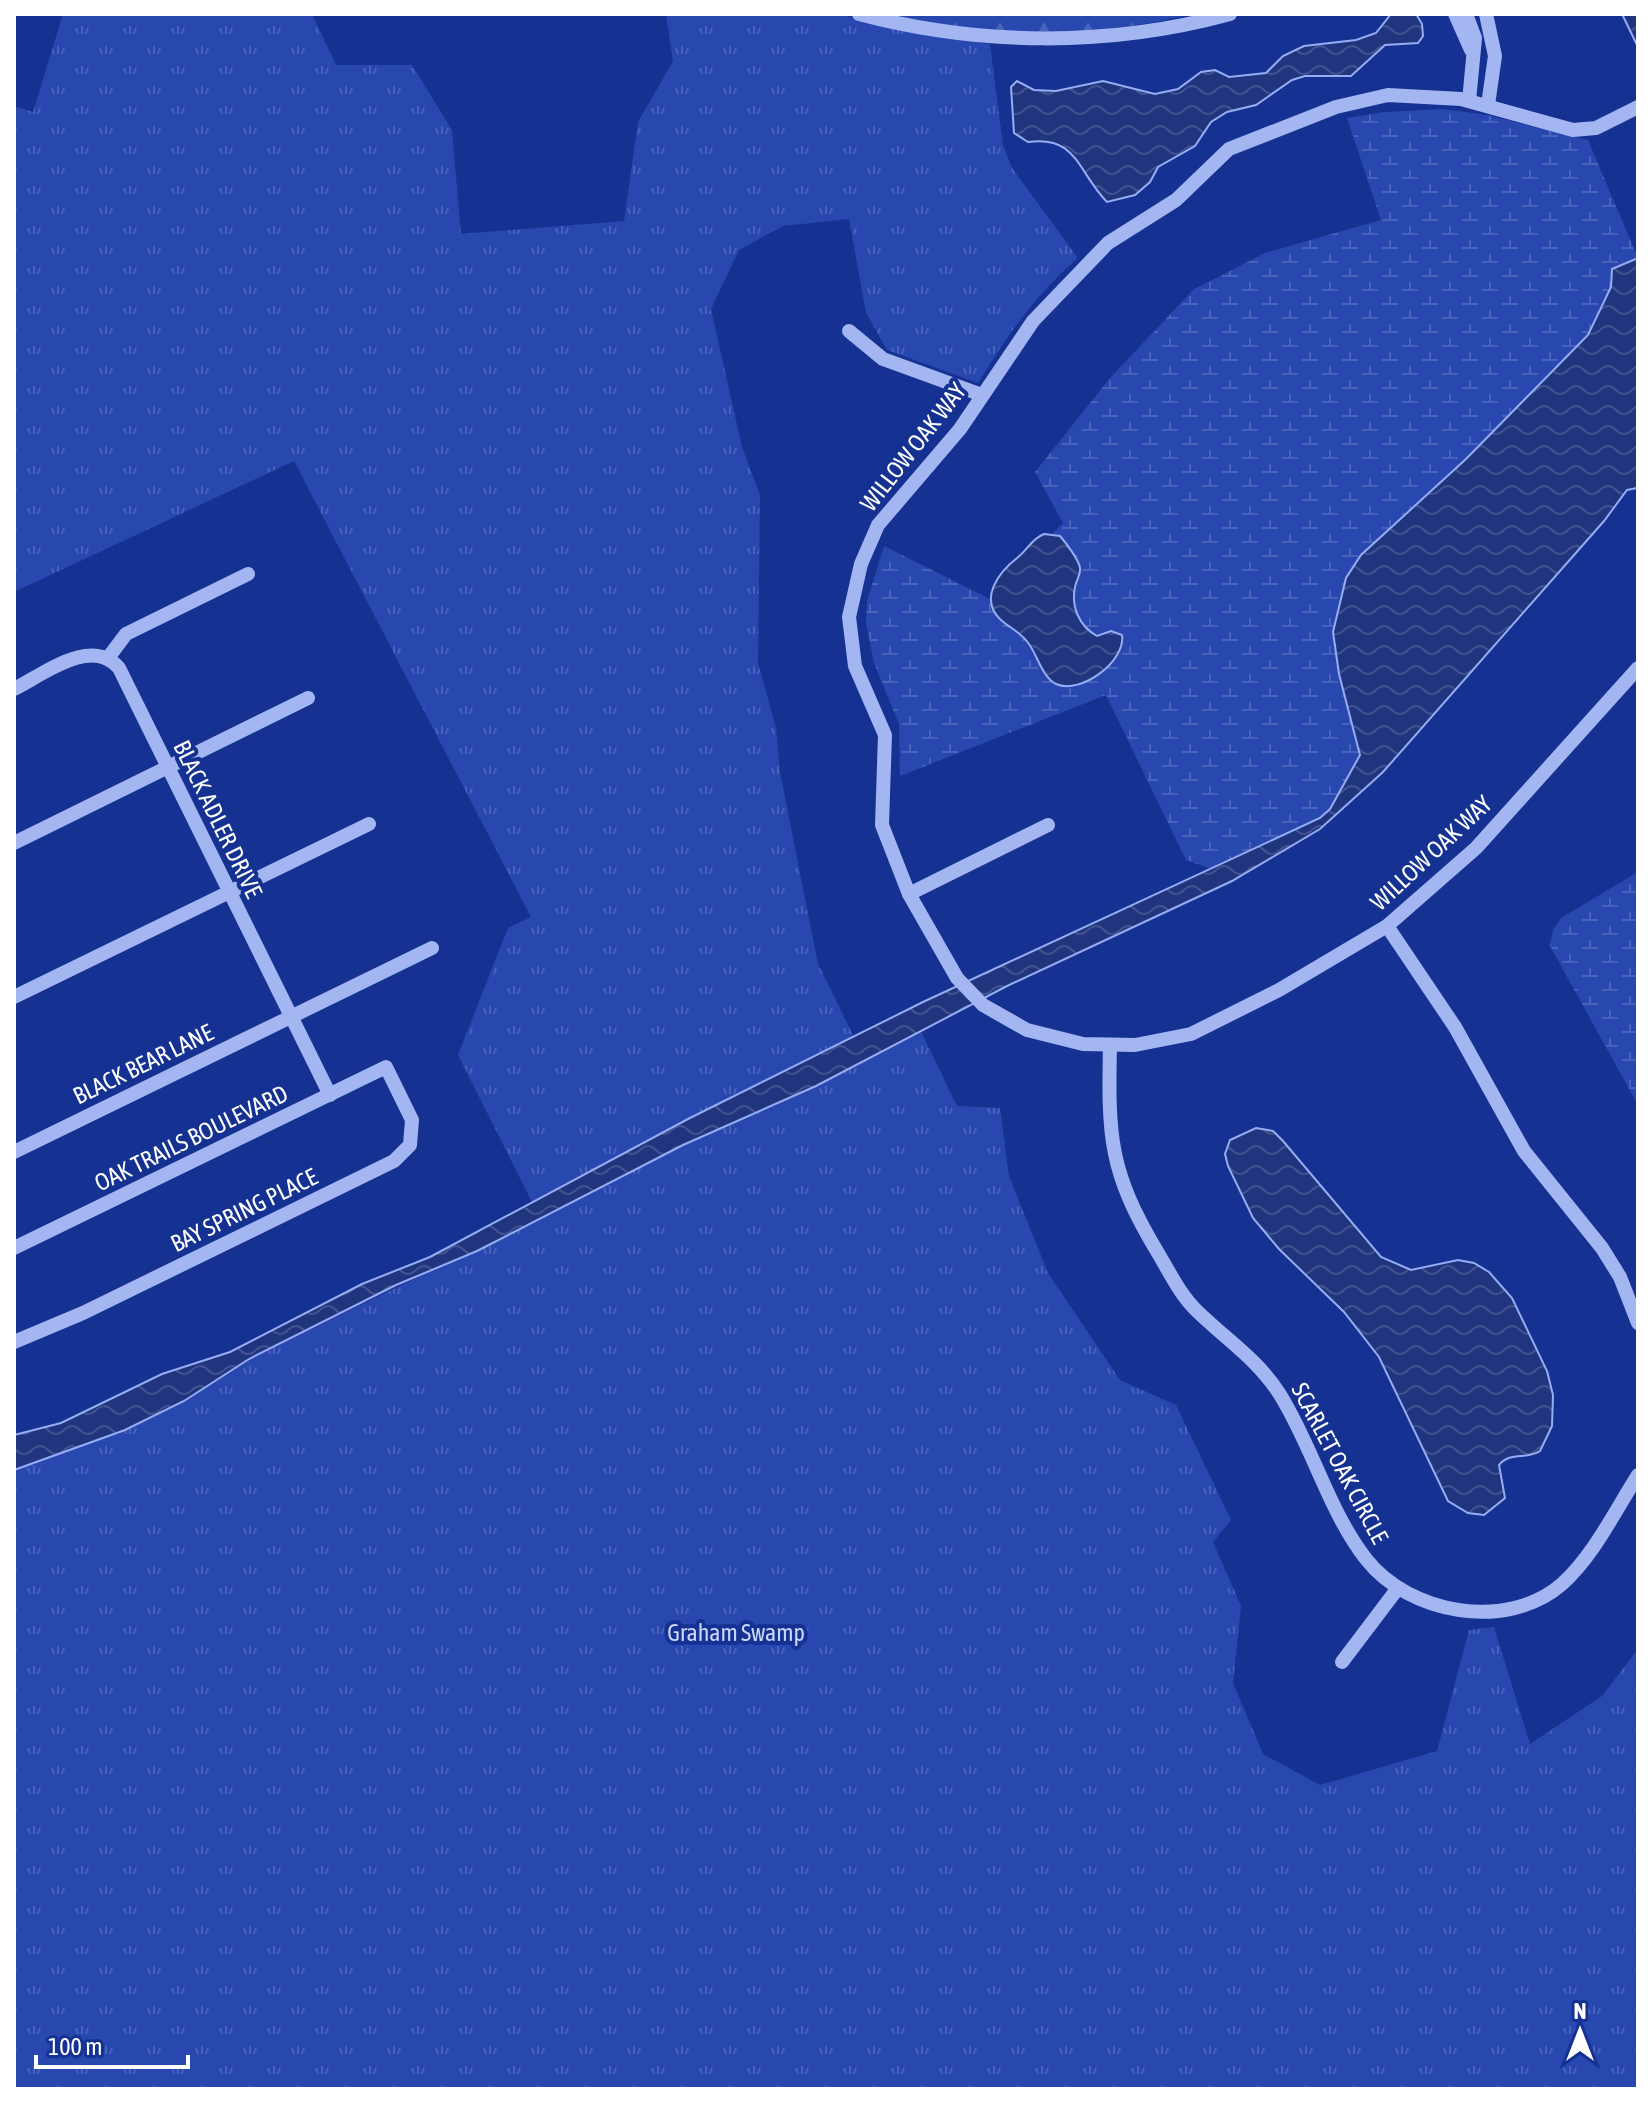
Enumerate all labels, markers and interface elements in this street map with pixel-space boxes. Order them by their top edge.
street label: WILLOW OAK WAY [855,377,972,516]
street label: BLACK ADLER DRIVE [168,736,268,902]
street label: WILLOW OAK WAY [1365,790,1497,916]
street label: BLACK BEAR LANE [69,1018,217,1110]
street label: OAK TRAILS BOULEVARD [90,1080,292,1196]
street label: BAY SPRING PLACE [166,1163,322,1257]
street label: SCARLET OAK CIRCLE [1286,1378,1394,1548]
park label: Graham Swamp [667,1619,805,1646]
north arrow [1540,1991,1620,2071]
text: N [1574,1998,1586,2024]
scale bar [36,2019,188,2069]
text: 100 m [48,2033,102,2060]

